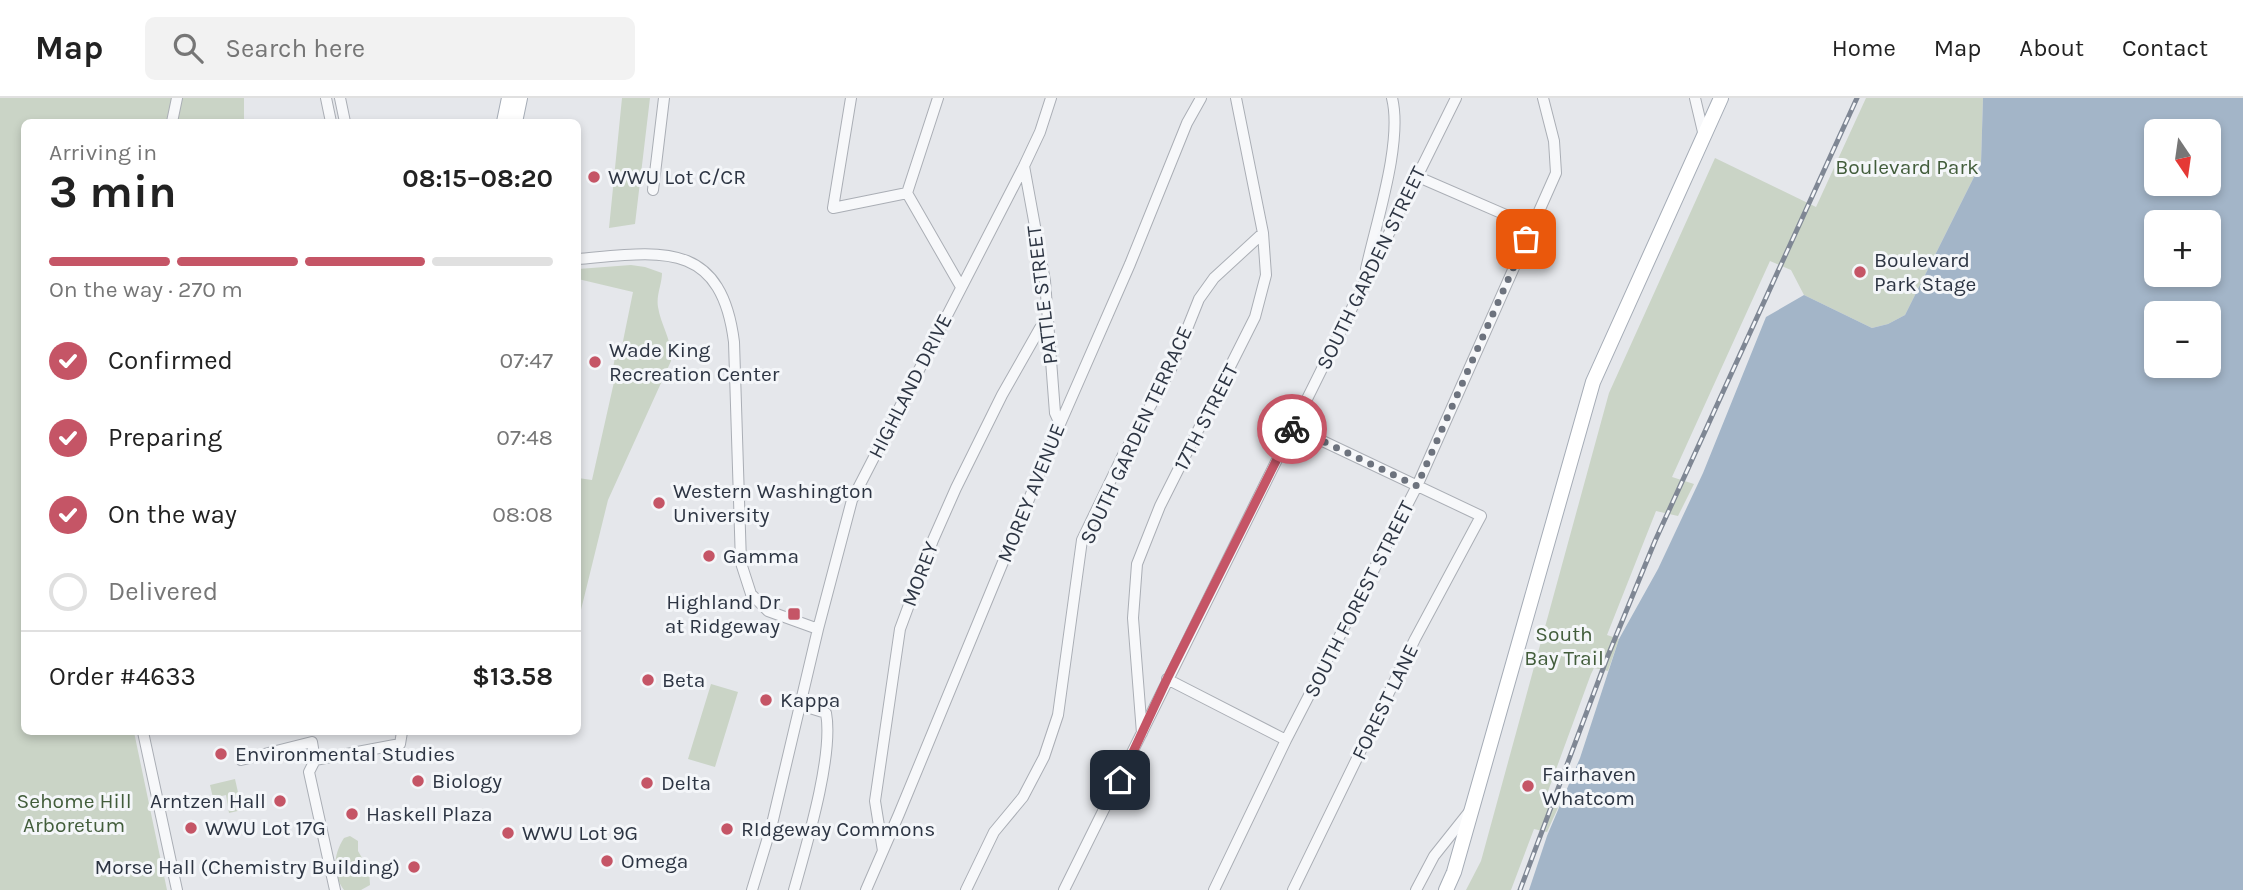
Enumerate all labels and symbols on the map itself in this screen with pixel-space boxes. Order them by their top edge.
north arrow [2144,119,2221,196]
park label: Boulevard Park [1835,155,1979,179]
street label: SOUTH GARDEN STREET [1311,162,1431,374]
place label: WWU Lot C/CR [608,165,746,189]
marker: WWU Lot C/CR [586,169,602,185]
pin [1496,209,1556,269]
street label: PATTLE STREET [1022,224,1062,366]
place label: Boulevard Park Stage [1874,248,1976,296]
marker: Boulevard Park Stage [1852,264,1868,280]
street label: HIGHLAND DRIVE [863,310,957,462]
street label: SOUTH GARDEN TERRACE [1075,322,1197,548]
place label: Wade King Recreation Center [609,338,780,386]
marker: Wade King Recreation Center [587,354,603,370]
street label: 17TH STREET [1169,359,1243,474]
courier [1257,394,1327,464]
street label: MOREY AVENUE [992,420,1070,566]
place label: Western Washington University [673,479,873,527]
marker: Western Washington University [651,495,667,511]
street label: SOUTH FOREST STREET [1299,496,1419,701]
street label: MOREY [897,538,943,610]
place label: Gamma [723,544,799,568]
marker: Gamma [701,548,717,564]
place label: Highland Dr at Ridgeway [665,590,780,638]
marker: Highland Dr at Ridgeway [786,606,802,622]
park label: South Bay Trail [1524,622,1604,670]
street label: FOREST LANE [1347,640,1423,764]
place label: Beta [662,668,705,692]
marker: Beta [640,672,656,688]
place label: Kappa [780,688,840,712]
marker: Kappa [758,692,774,708]
place label: Environmental Studies [235,742,455,766]
marker: Environmental Studies [213,746,229,762]
pin [1090,750,1150,810]
place label: Fairhaven Whatcom [1542,762,1636,810]
place label: Biology [432,769,502,793]
place label: Delta [661,771,711,795]
marker: Biology [410,773,426,789]
marker: Delta [639,775,655,791]
marker: Fairhaven Whatcom [1520,778,1536,794]
park label: Sehome Hill Arboretum [16,789,132,837]
place label: Arntzen Hall [150,789,266,813]
marker: Arntzen Hall [272,793,288,809]
place label: Haskell Plaza [366,802,493,826]
marker: Haskell Plaza [344,806,360,822]
place label: WWU Lot 17G [205,816,326,840]
place label: RIdgeway Commons [741,817,935,841]
marker: WWU Lot 17G [183,820,199,836]
place label: WWU Lot 9G [522,821,638,845]
marker: RIdgeway Commons [719,821,735,837]
marker: WWU Lot 9G [500,825,516,841]
place label: Omega [621,849,688,873]
marker: Omega [599,853,615,869]
place label: Morse Hall (Chemistry Building) [94,855,400,879]
marker: Morse Hall (Chemistry Building) [406,859,422,875]

